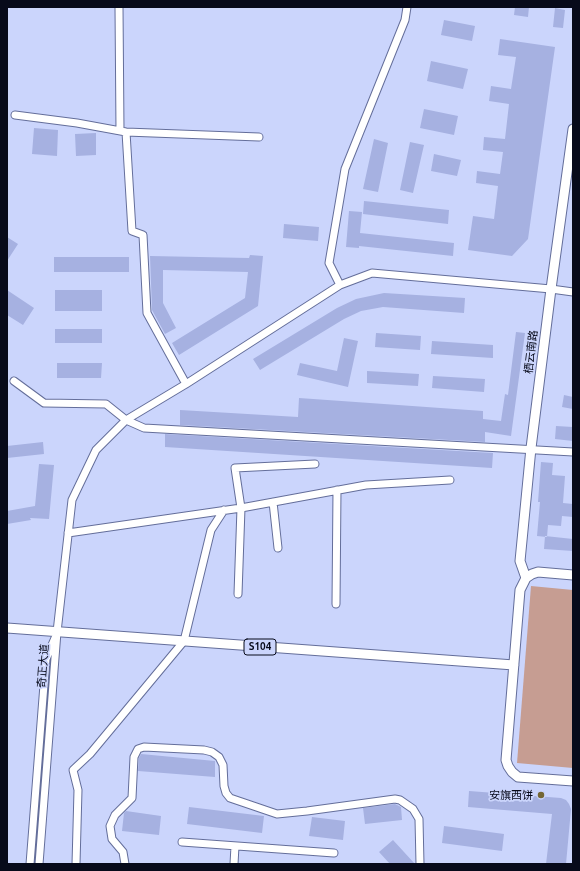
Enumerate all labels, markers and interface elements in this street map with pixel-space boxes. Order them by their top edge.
street label: 栖云南路 [522,329,540,375]
road number: S104 [244,639,276,655]
street label: 奇正大道 [35,644,51,688]
place label: 安旗西饼 [489,788,533,802]
marker: 安旗西饼 [536,790,546,800]

